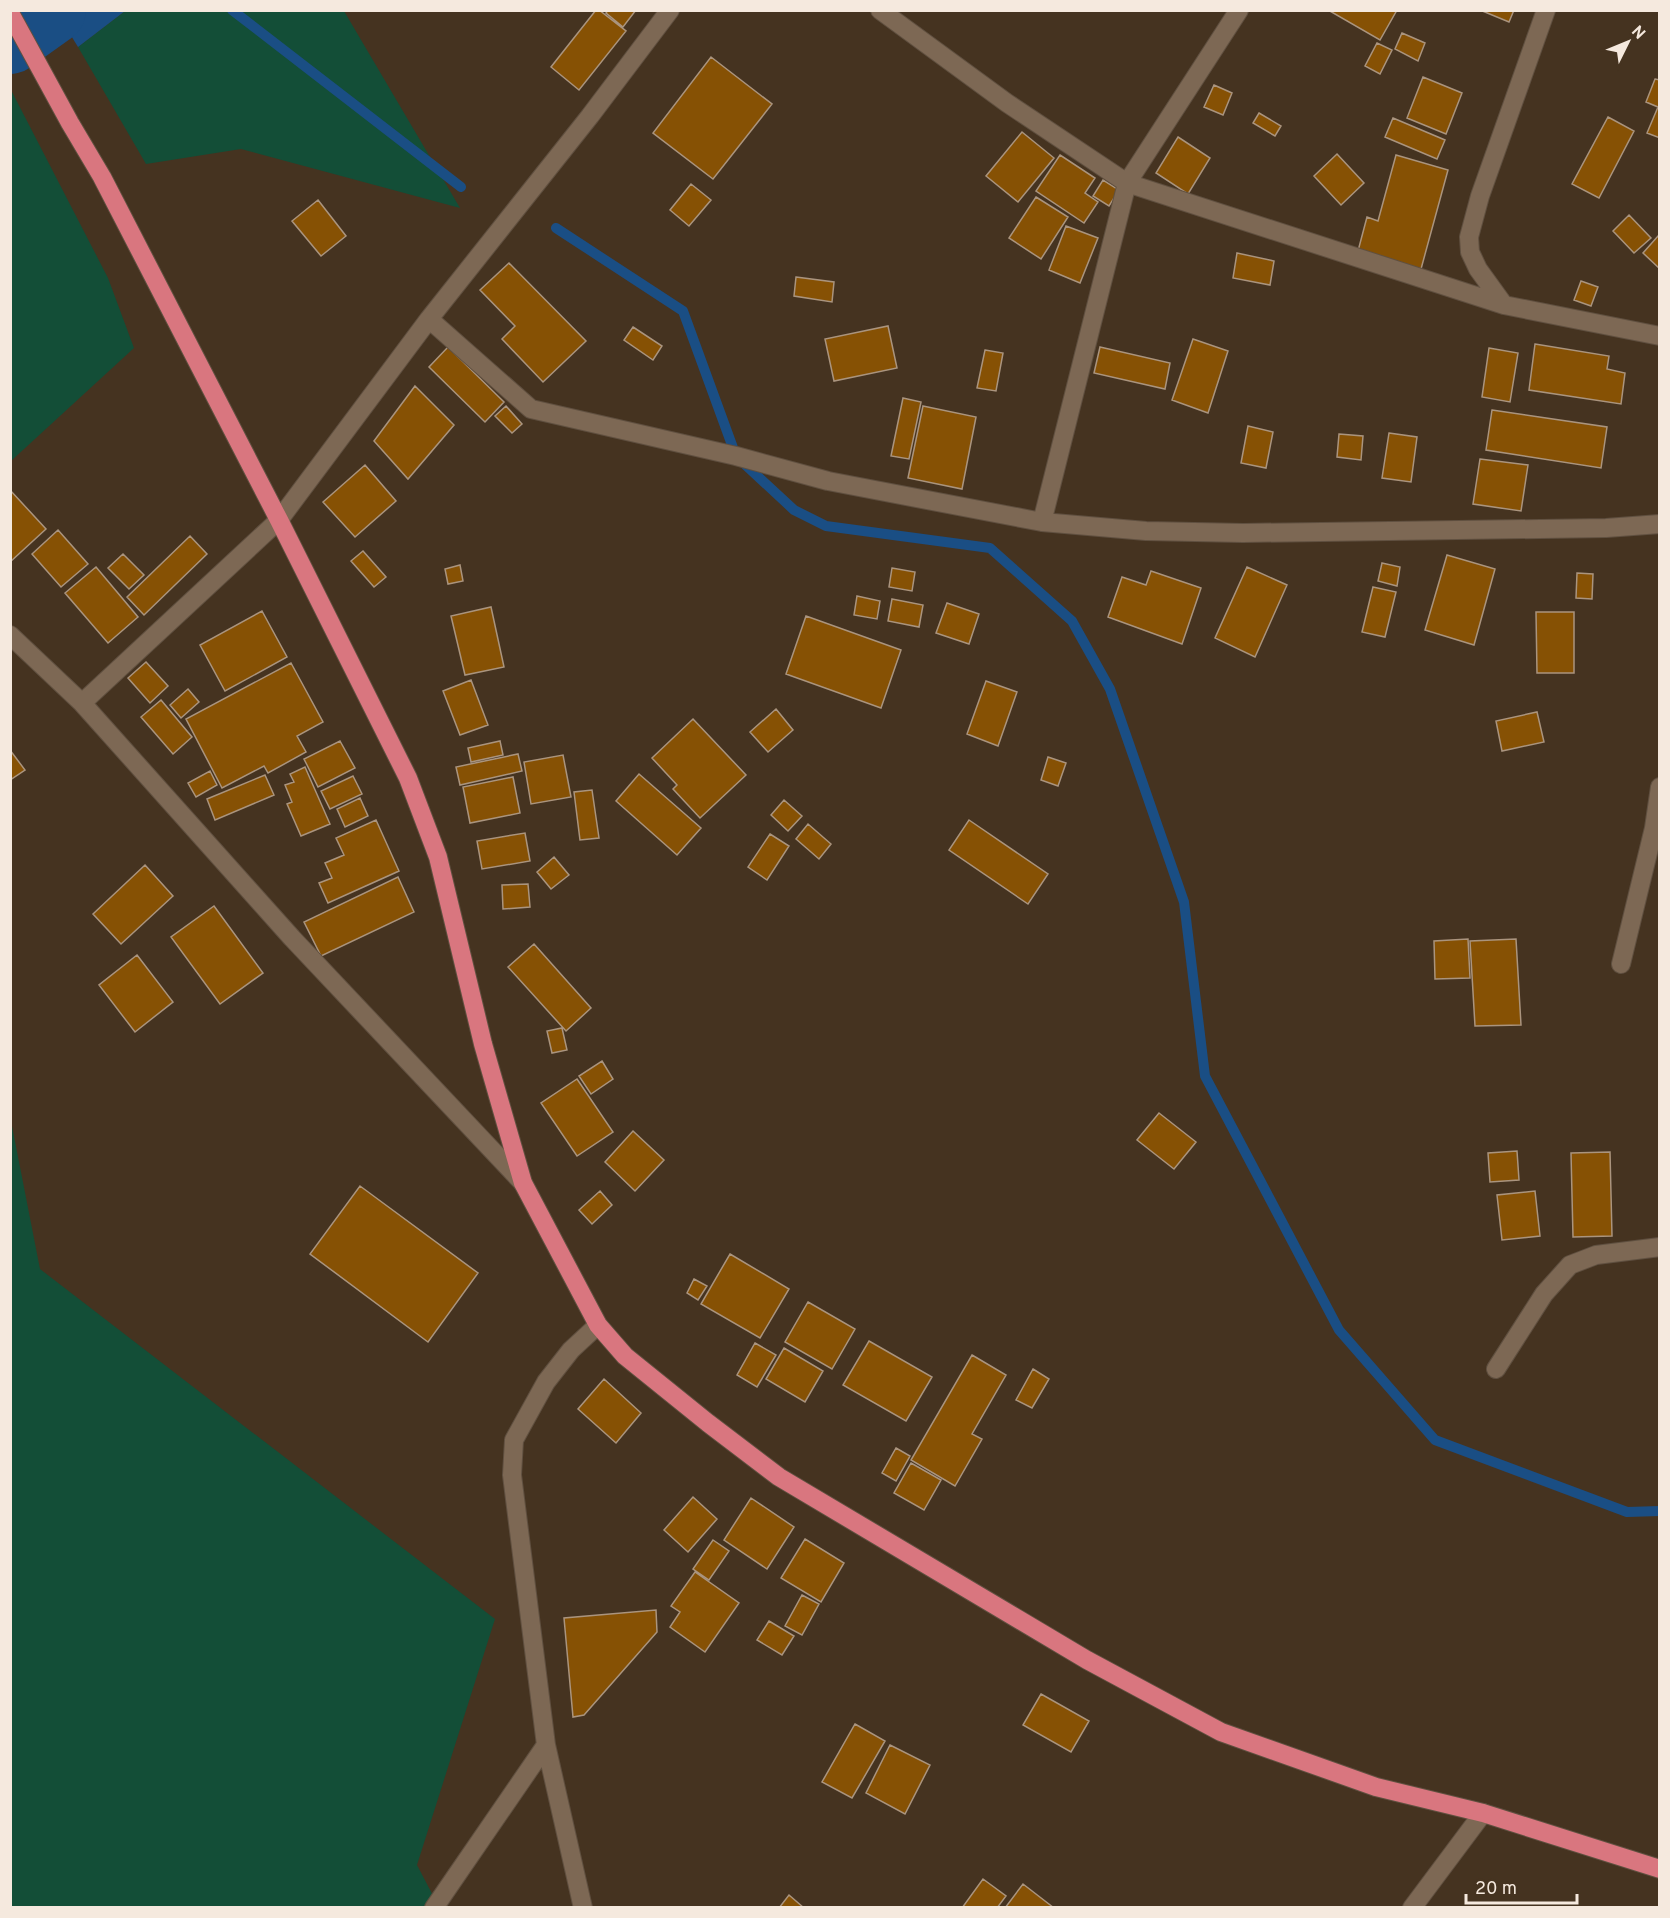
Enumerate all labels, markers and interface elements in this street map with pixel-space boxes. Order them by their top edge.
north arrow [1598,12,1658,72]
text: N [1626,22,1649,44]
scale bar [1466,1867,1577,1905]
text: 20 m [1475,1878,1517,1901]

